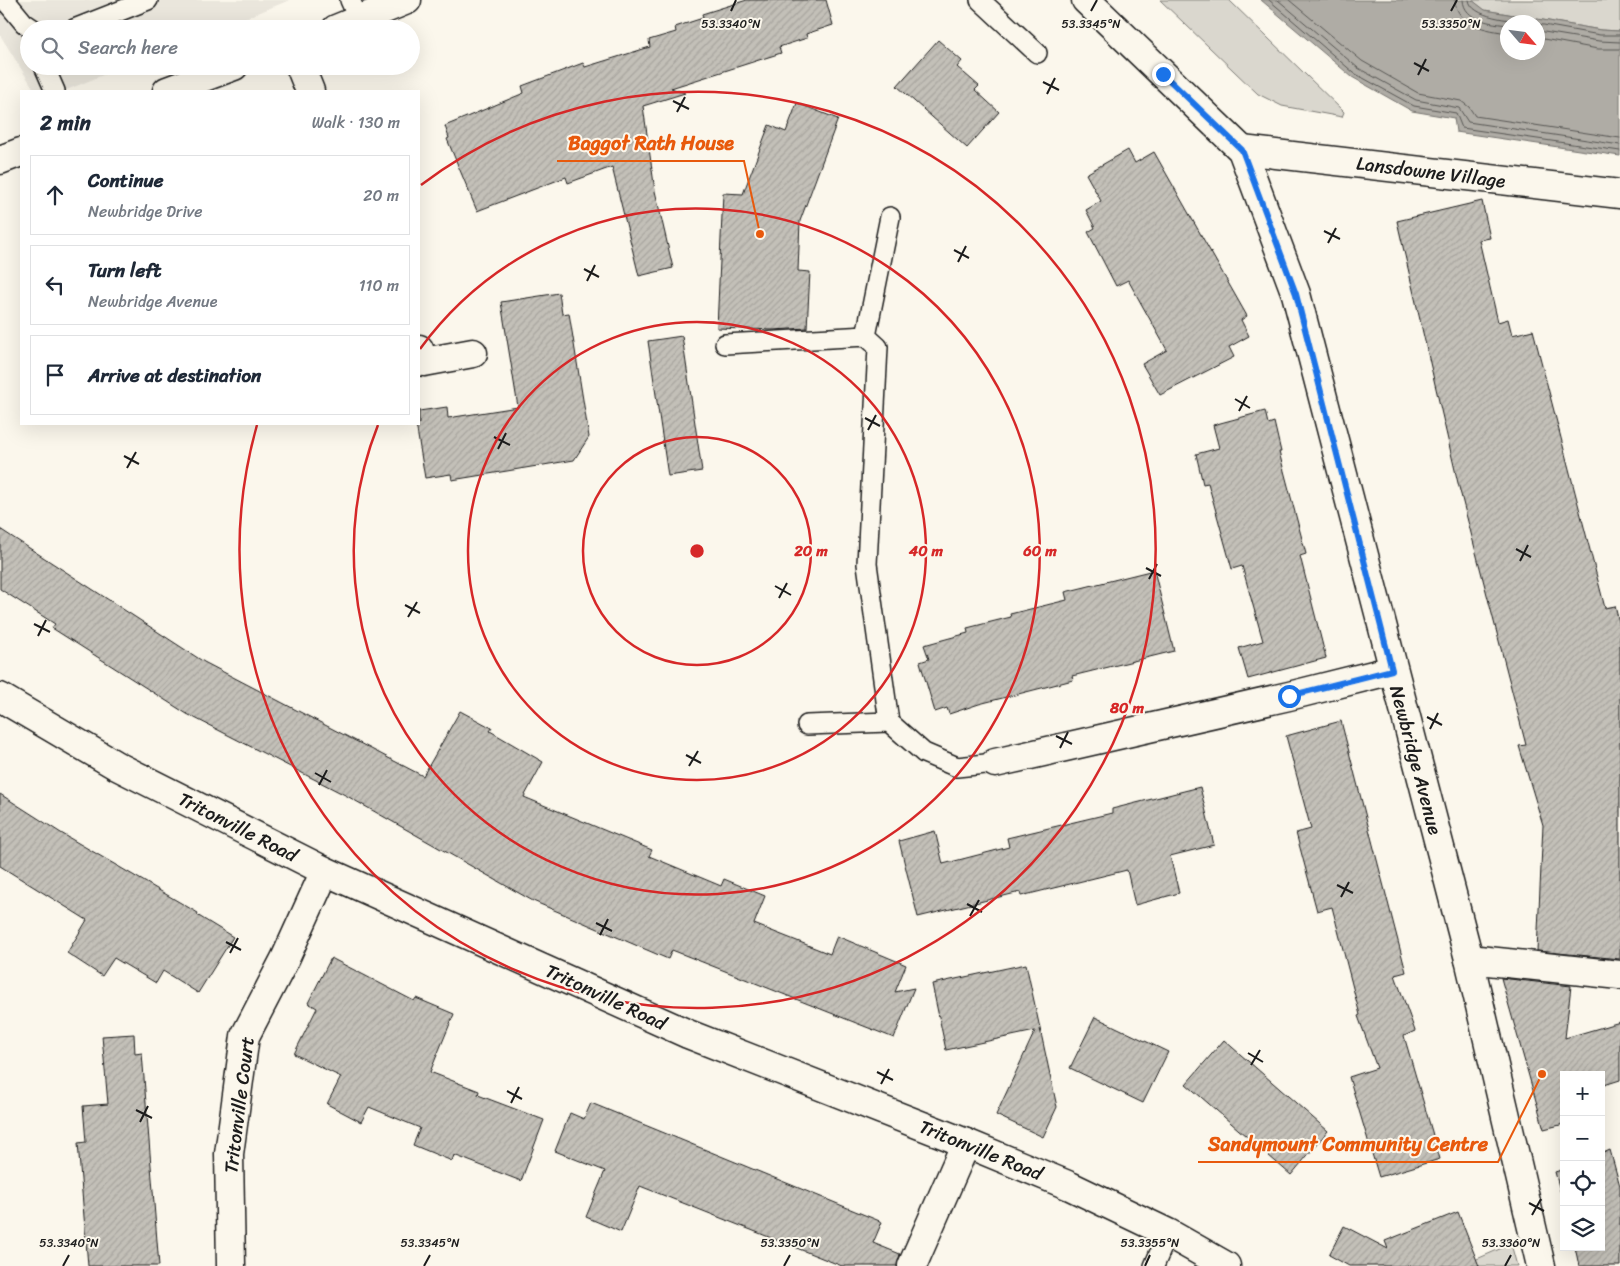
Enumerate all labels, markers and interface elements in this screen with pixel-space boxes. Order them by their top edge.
text: 53.3340°N [701,13,761,35]
text: 53.3345°N [1061,13,1121,35]
text: 53.3350°N [1421,13,1481,35]
north arrow [1500,15,1545,60]
search box [20,20,420,75]
text: Search here [78,31,178,64]
icon: search [38,34,66,62]
route end [1152,63,1175,86]
text: 2 min [40,104,91,142]
text: Walk · 130 m [312,108,400,137]
callout: Baggot Rath House [557,126,744,161]
text: Baggot Rath House [568,126,734,161]
street label: Lansdowne Village [1355,146,1507,198]
text: Continue [88,164,164,197]
icon: ahead [41,181,69,209]
text: 20 m [363,181,399,210]
text: Newbridge Drive [88,197,202,226]
text: Turn left [88,254,161,287]
icon: left [41,271,69,299]
text: 110 m [359,271,399,300]
text: Newbridge Avenue [88,287,217,316]
text: Arrive at destination [88,359,261,392]
icon: arrive [41,361,69,389]
text: 20 m [793,538,828,564]
text: 40 m [908,538,944,564]
text: 60 m [1022,538,1057,564]
centre of rings [688,542,706,560]
street label: Newbridge Avenue [1380,682,1452,838]
route start [1278,685,1301,708]
text: 80 m [1109,695,1144,721]
street label: Tritonville Road [172,783,305,872]
street label: Tritonville Road [540,954,674,1040]
street label: Tritonville Court [214,1035,264,1175]
map controls [1560,1071,1605,1251]
button: + [1560,1071,1605,1116]
street label: Tritonville Road [914,1110,1050,1190]
button: − [1560,1116,1605,1161]
callout: Sandymount Community Centre [1198,1127,1498,1162]
text: Sandymount Community Centre [1207,1127,1489,1162]
button: locate [1560,1161,1605,1206]
button: layers [1560,1206,1605,1251]
text: 53.3340°N [39,1232,99,1254]
text: 53.3345°N [400,1232,460,1254]
text: 53.3350°N [760,1232,820,1254]
text: 53.3355°N [1121,1232,1180,1254]
text: 53.3360°N [1482,1232,1541,1254]

